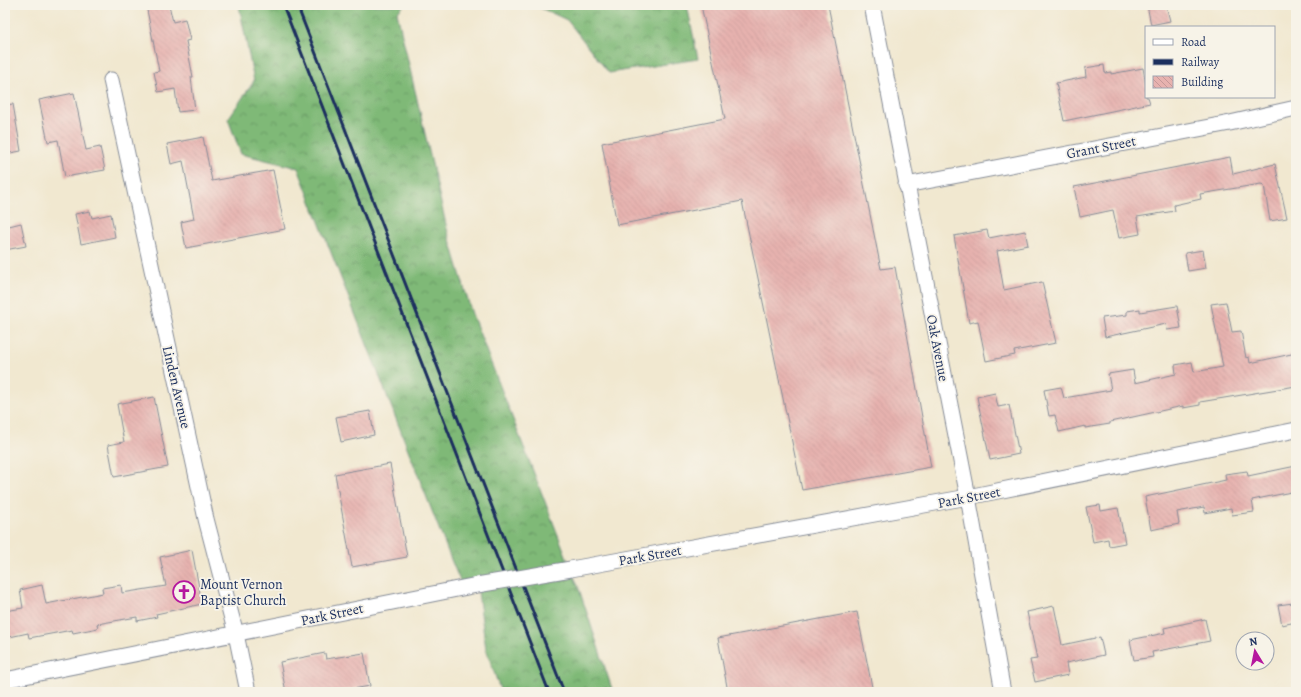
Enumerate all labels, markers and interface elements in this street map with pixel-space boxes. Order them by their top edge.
legend [1145,26,1275,98]
text: Road [1181,34,1207,50]
text: Railway [1181,54,1220,70]
text: Building [1181,74,1223,90]
street label: Grant Street [1065,131,1138,164]
street label: Oak Avenue [922,313,953,383]
street label: Linden Avenue [158,344,195,430]
street label: Park Street [936,482,1002,513]
street label: Park Street [617,541,683,570]
place label: Mount Vernon Baptist Church [200,575,287,610]
church icon: Mount Vernon Baptist Church [171,579,197,605]
street label: Park Street [299,599,365,630]
north arrow [1235,631,1275,671]
text: N [1248,634,1259,650]

